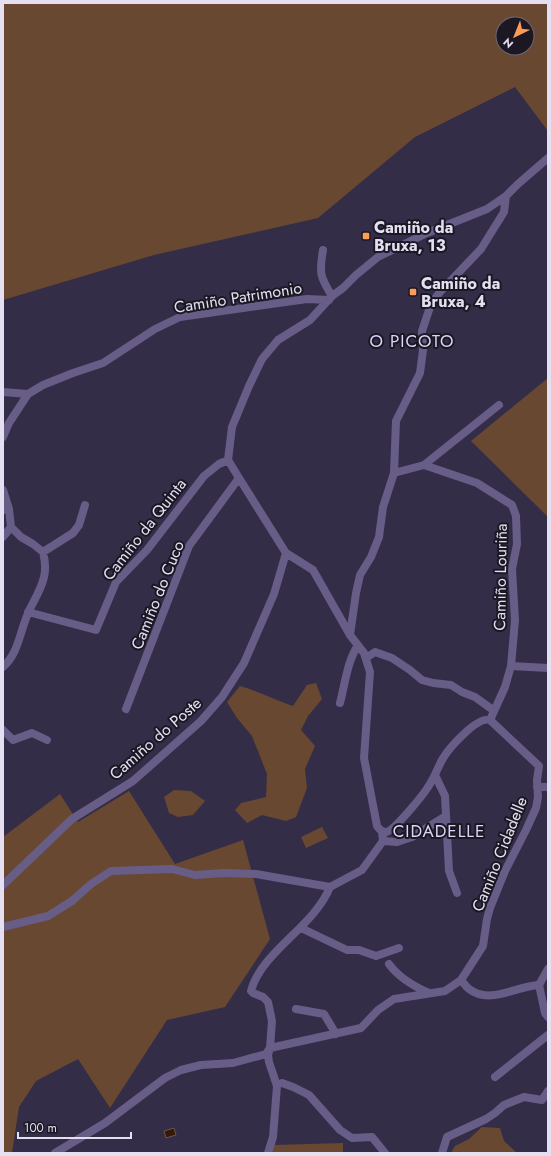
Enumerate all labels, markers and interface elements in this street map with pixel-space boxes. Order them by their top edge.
north arrow [495,16,535,56]
text: N [500,34,517,52]
place label: Camiño da Bruxa, 13 [374,216,453,257]
marker: Camiño da Bruxa, 13 [361,231,371,241]
place label: Camiño da Bruxa, 4 [421,272,500,313]
street label: Camiño Patrimonio [172,276,304,319]
marker: Camiño da Bruxa, 4 [408,287,418,297]
district label: O PICOTO [369,329,455,353]
street label: Camiño da Quinta [97,473,192,585]
street label: Camiño Louriña [488,523,513,631]
street label: Camiño do Cuco [125,537,190,653]
street label: Camiño do Poste [104,692,206,785]
street label: Camiño Cidadelle [466,793,533,915]
district label: CIDADELLE [393,819,485,843]
scale bar [18,1114,131,1140]
text: 100 m [24,1119,57,1137]

